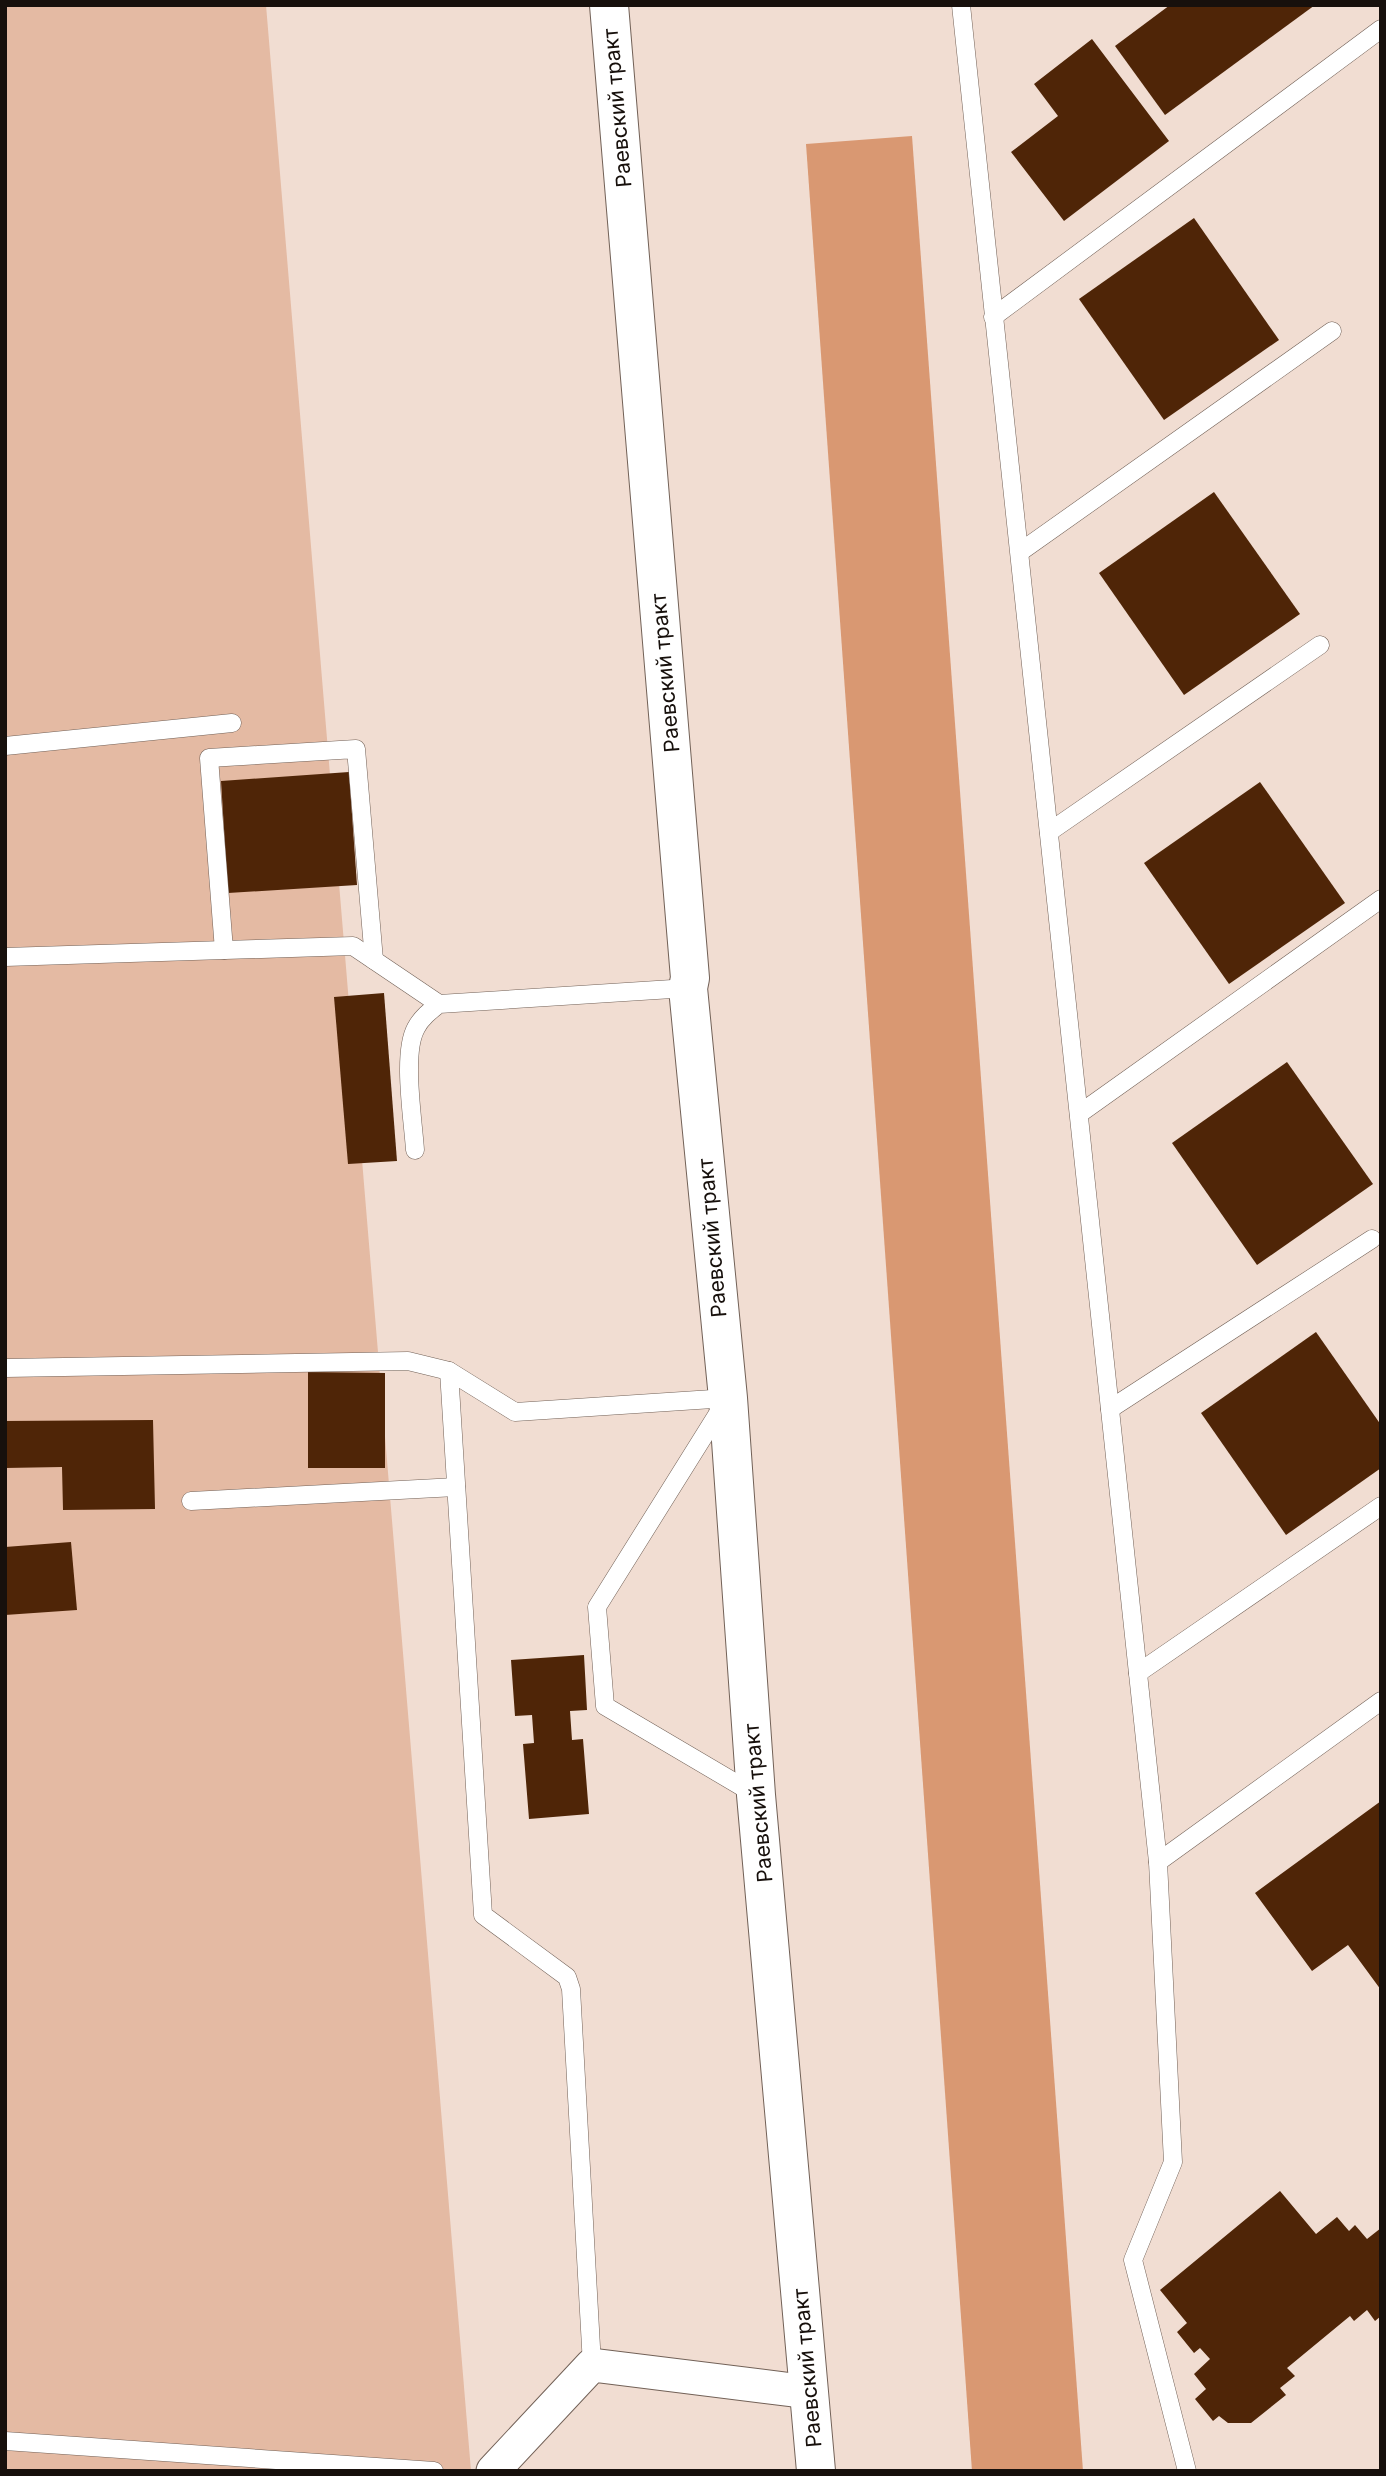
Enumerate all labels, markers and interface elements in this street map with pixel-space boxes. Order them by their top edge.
street label: Раевский тракт [598,27,636,189]
street label: Раевский тракт [646,592,684,754]
street label: Раевский тракт [693,1157,731,1319]
street label: Раевский тракт [739,1722,777,1884]
street label: Раевский тракт [788,2287,826,2449]

